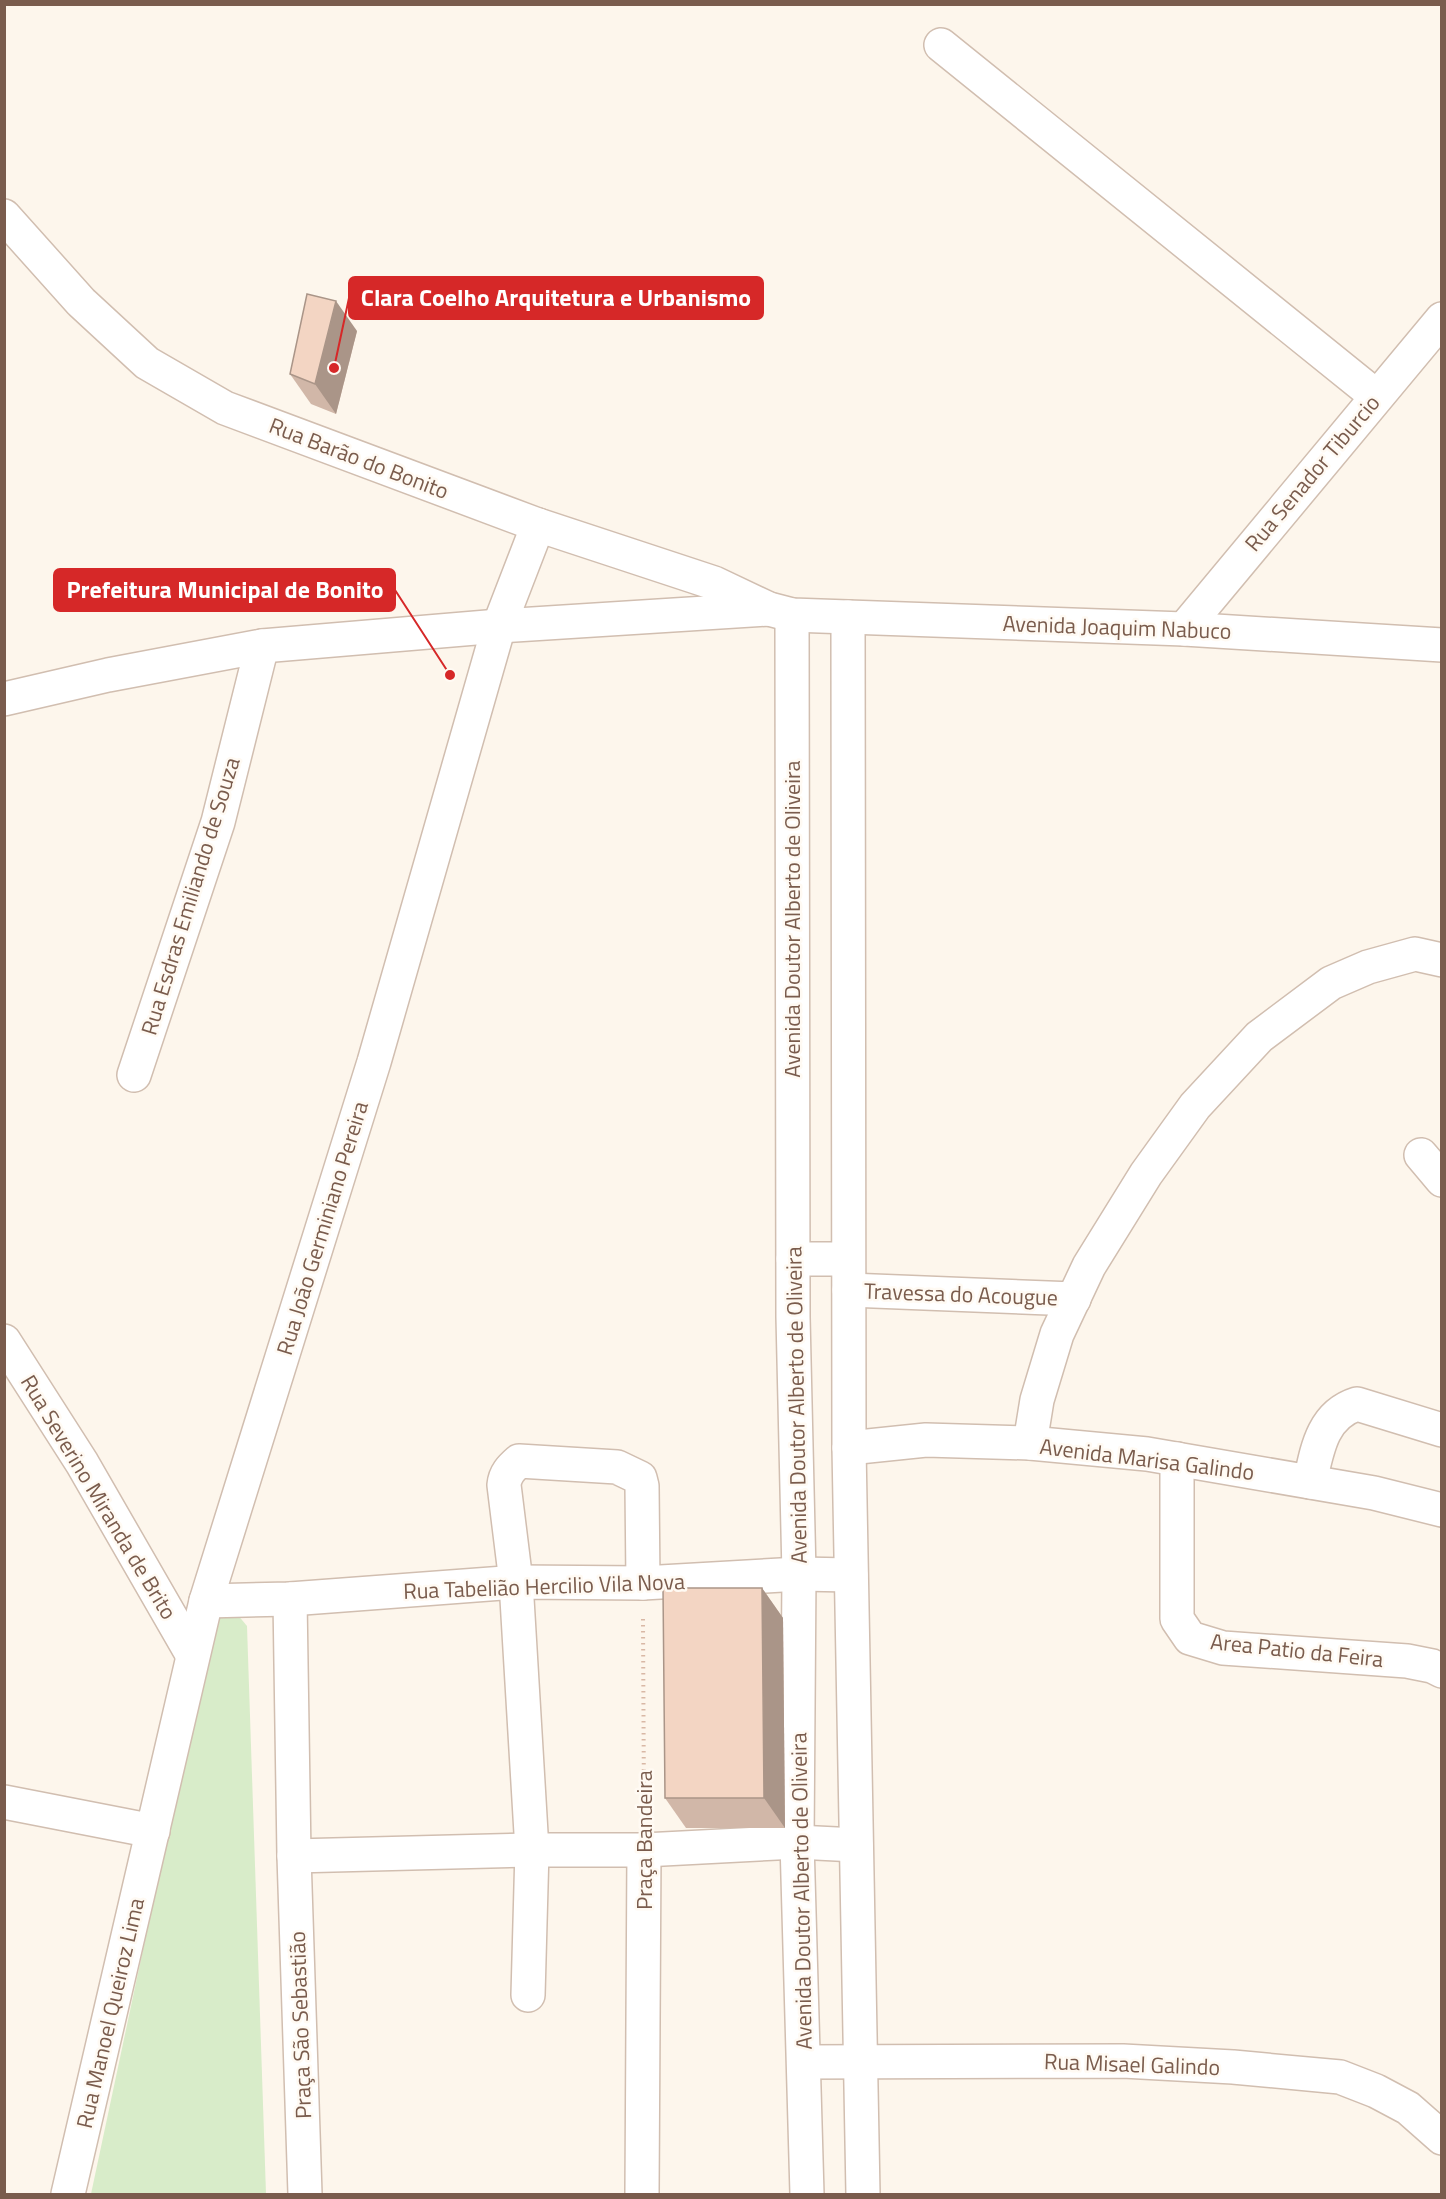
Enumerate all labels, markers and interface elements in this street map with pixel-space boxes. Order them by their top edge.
callout: Clara Coelho Arquitetura e Urbanismo [349,277,763,319]
text: Clara Coelho Arquitetura e Urbanismo [361,279,751,315]
street label: Rua Senador Tiburcio [1236,387,1388,559]
street label: Rua Barão do Bonito [264,408,454,508]
callout: Prefeitura Municipal de Bonito [54,569,395,611]
text: Prefeitura Municipal de Bonito [66,571,384,607]
street label: Avenida Joaquim Nabuco [1002,606,1232,648]
street label: Rua Esdras Emiliando de Souza [132,753,248,1039]
street label: Avenida Doutor Alberto de Oliveira [775,760,809,1078]
street label: Rua João Germiniano Pereira [267,1097,377,1359]
street label: Avenida Doutor Alberto de Oliveira [776,1246,816,1564]
street label: Travessa do Acougue [863,1274,1059,1314]
street label: Rua Severino Miranda de Brito [12,1368,186,1626]
street label: Avenida Marisa Galindo [1038,1429,1256,1489]
street label: Rua Tabelião Hercilio Vila Nova [403,1564,685,1608]
street label: Area Patio da Feira [1209,1624,1385,1676]
street label: Avenida Doutor Alberto de Oliveira [781,1732,821,2050]
street label: Praça Bandeira [627,1770,661,1910]
street label: Rua Manoel Queiroz Lima [67,1894,153,2132]
street label: Praça São Sebastião [280,1931,320,2119]
street label: Rua Misael Galindo [1043,2044,1221,2084]

